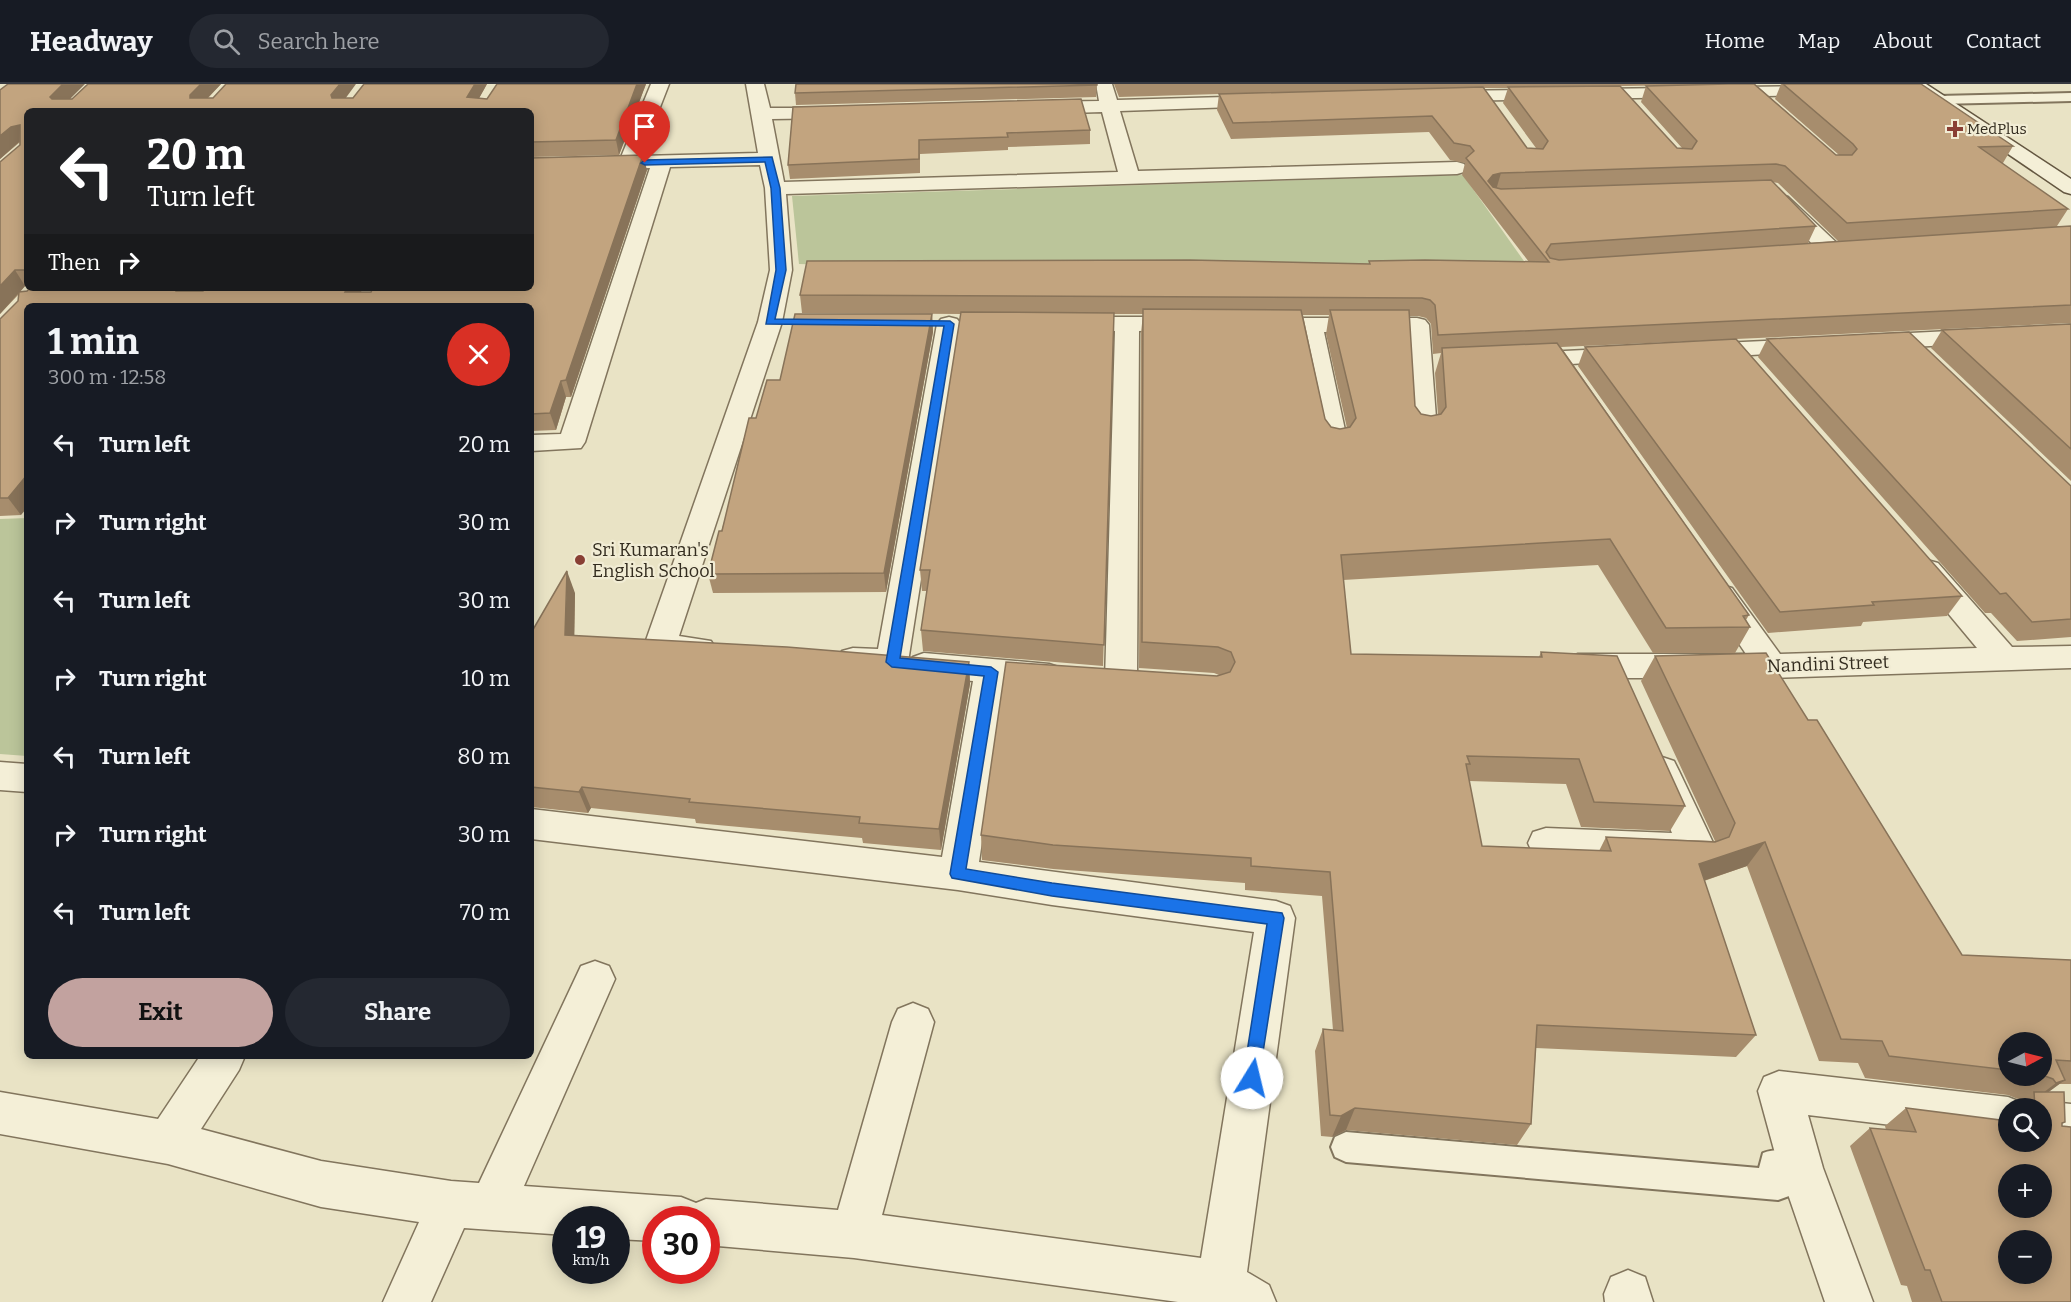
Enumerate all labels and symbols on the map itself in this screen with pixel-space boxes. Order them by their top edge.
pin [619,101,670,163]
place label: MedPlus [1967,120,2027,138]
marker: MedPlus [1948,122,1962,136]
place label: Sri Kumaran's English School [592,539,715,582]
marker: Sri Kumaran's English School [573,553,587,567]
street label: Nandini Street [1766,651,1890,677]
north arrow [1998,1032,2052,1086]
position arrow [1220,1046,1284,1110]
speed limit sign: 30 [642,1206,720,1284]

